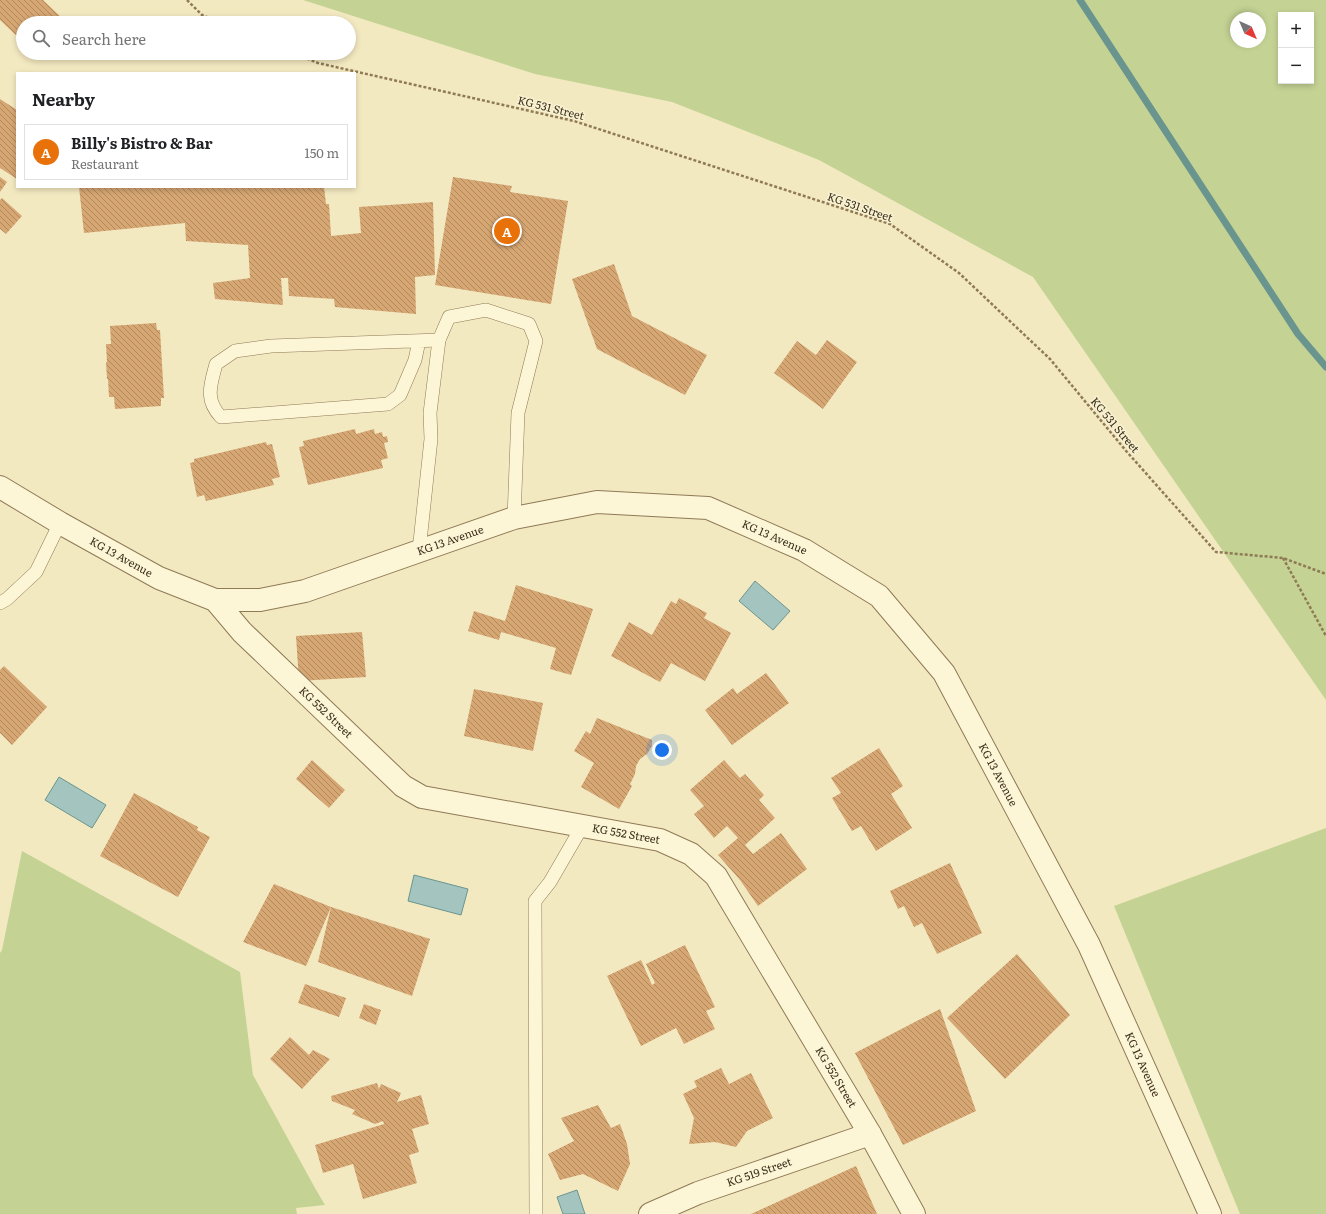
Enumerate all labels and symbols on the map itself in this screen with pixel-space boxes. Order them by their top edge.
north arrow [1230,12,1266,48]
street label: KG 531 Street [516,91,587,123]
street label: KG 531 Street [826,187,896,225]
pin: A [494,216,520,246]
street label: KG 531 Street [1088,393,1144,456]
street label: KG 13 Avenue [740,515,810,558]
street label: KG 13 Avenue [414,520,486,558]
street label: KG 13 Avenue [87,532,156,580]
street label: KG 552 Street [296,682,357,741]
your location [652,740,672,760]
street label: KG 13 Avenue [976,740,1023,809]
street label: KG 552 Street [591,819,662,847]
street label: KG 13 Avenue [1122,1029,1165,1099]
street label: KG 552 Street [812,1043,862,1111]
street label: KG 519 Street [724,1152,794,1190]

